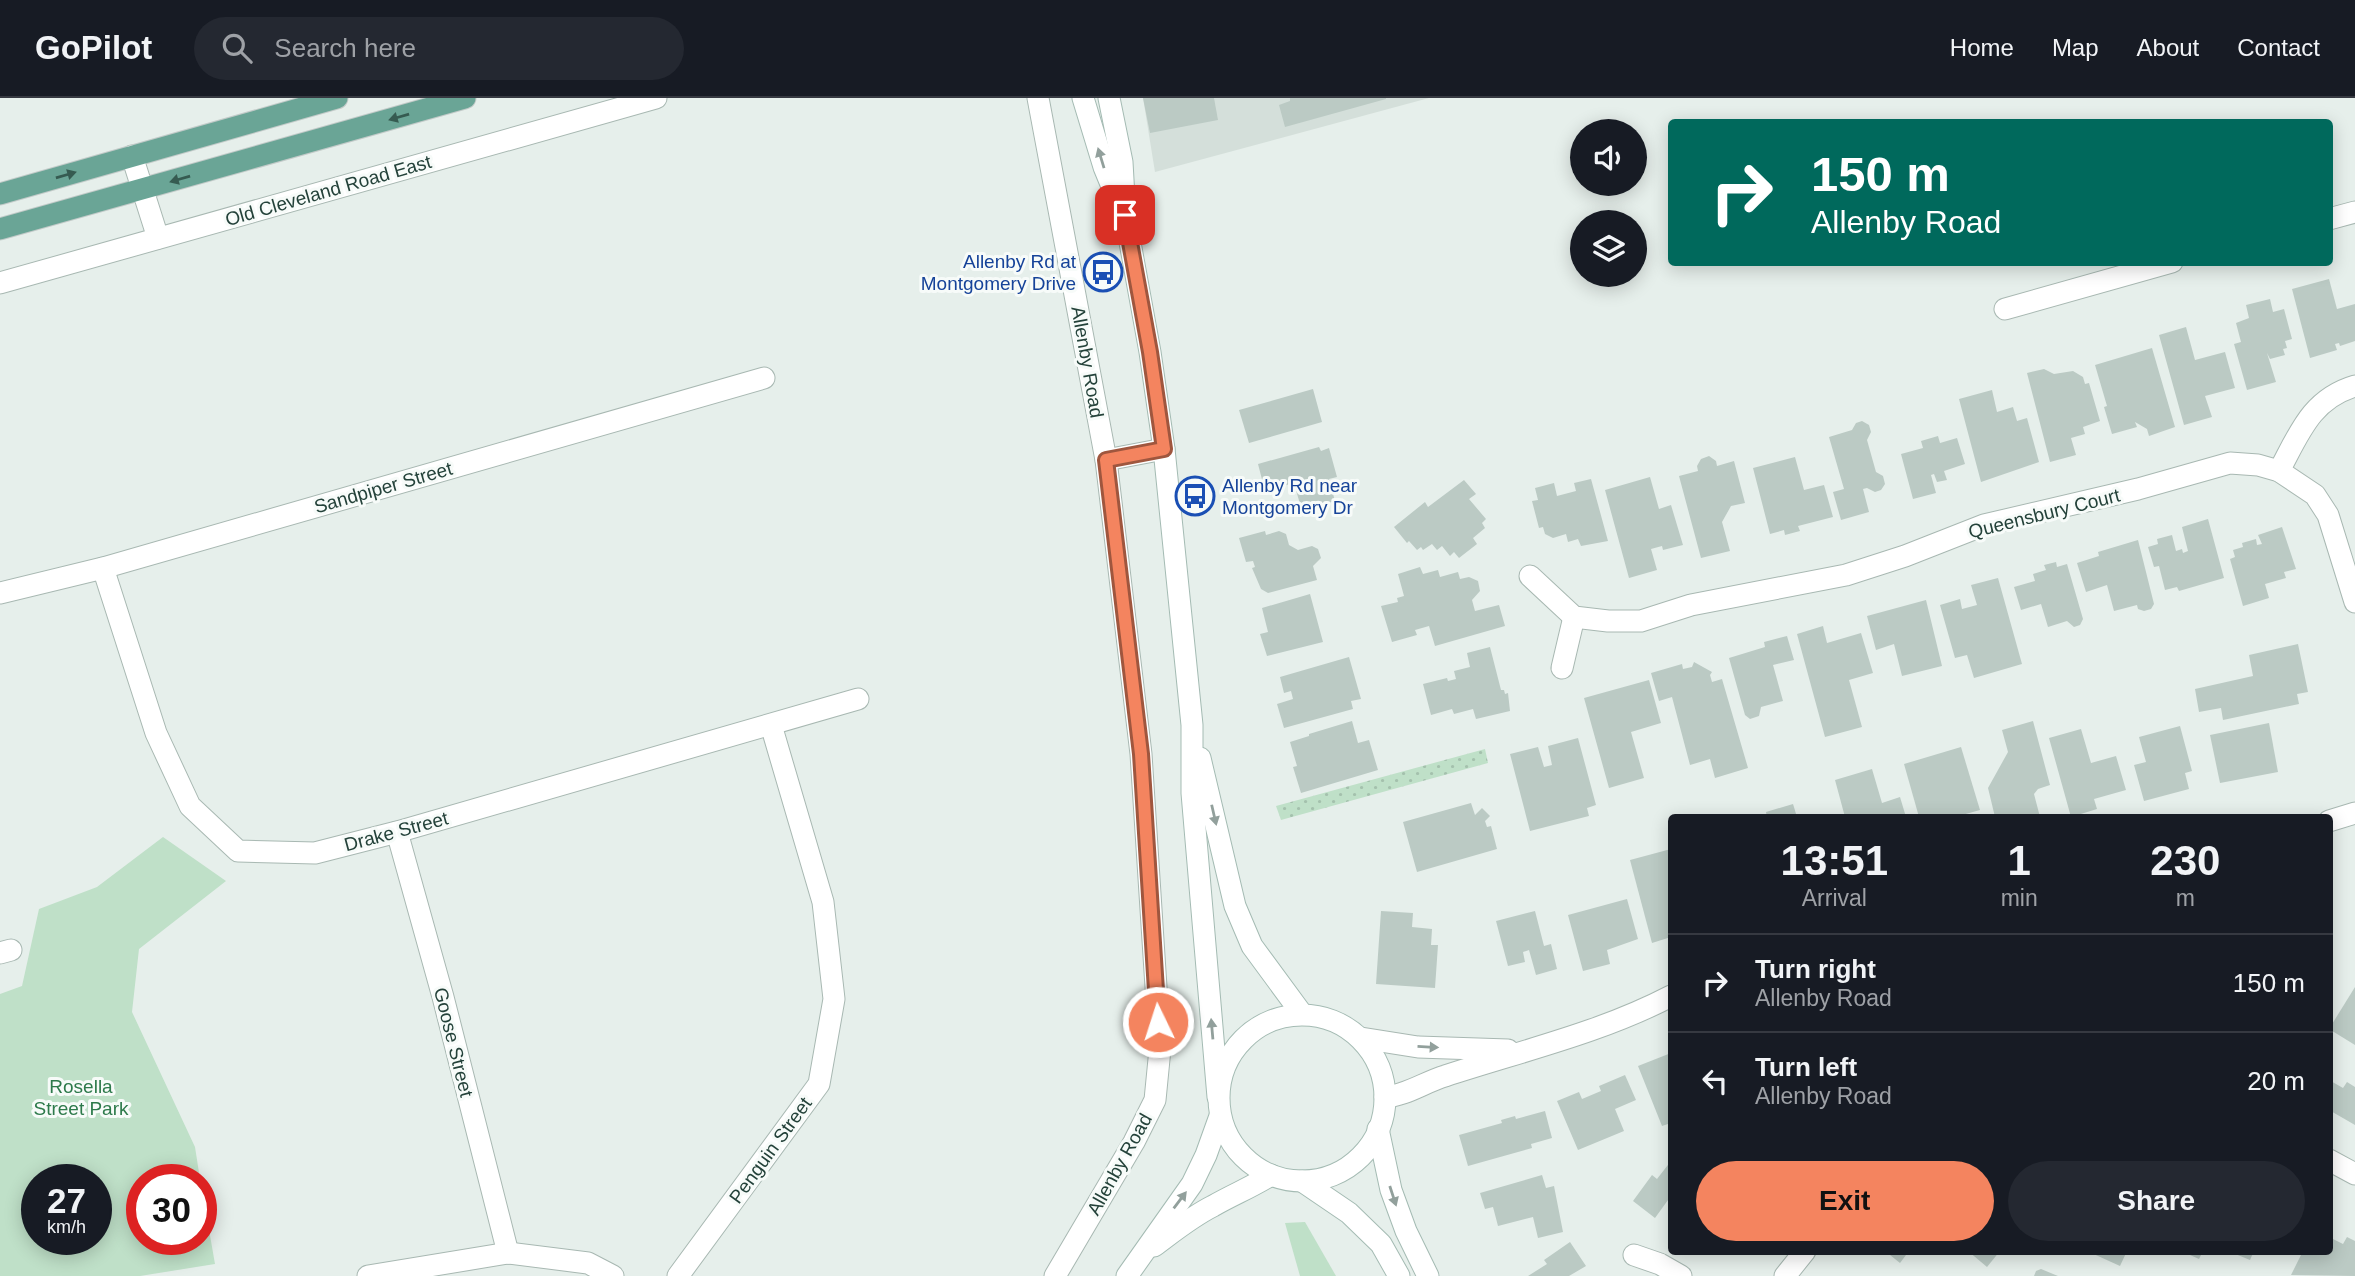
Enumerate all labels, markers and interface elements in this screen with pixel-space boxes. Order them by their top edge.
search box [194,17,684,80]
text: GoPilot [35,29,152,66]
icon: search [218,29,256,67]
text: Search here [274,33,416,63]
text: Home [1950,34,2014,61]
text: Map [2052,34,2099,61]
text: About [2137,34,2199,61]
text: Contact [2237,34,2320,61]
one-way arrow [388,112,409,122]
map controls [1570,119,1647,287]
button: sound [1570,119,1647,196]
one-way arrow [1096,147,1106,168]
icon: right [1696,147,1787,238]
text: 150 m [1811,147,1950,201]
street label: Old Cleveland Road East [223,151,434,230]
one-way arrow [55,169,76,179]
one-way arrow [170,175,191,185]
pin [1095,185,1155,245]
icon: arrive [1106,196,1144,234]
text: Allenby Road [1811,204,2001,240]
button: layers [1570,210,1647,287]
place label: Allenby Rd at Montgomery Drive [921,251,1077,294]
bus stop icon: Allenby Rd at Montgomery Drive [1082,251,1124,293]
street label: Allenby Road [1067,305,1108,420]
street label: Sandpiper Street [312,458,455,517]
bus stop icon: Allenby Rd near Montgomery Dr [1174,475,1216,517]
place label: Allenby Rd near Montgomery Dr [1222,475,1358,518]
street label: Queensbury Court [1966,484,2123,542]
one-way arrow [1209,804,1220,826]
street label: Drake Street [342,807,451,855]
text: 13:51 [1781,837,1888,884]
text: 1 [2007,837,2031,884]
text: 230 [2150,837,2220,884]
text: Arrival [1802,885,1867,911]
text: min [2001,885,2038,911]
text: m [2176,885,2195,911]
text: Turn right [1755,954,1876,984]
icon: right [1696,964,1734,1002]
text: 150 m [2233,968,2305,998]
street label: Goose Street [430,985,477,1100]
position arrow [1121,985,1195,1059]
text: Allenby Road [1755,985,1892,1011]
one-way arrow [1206,1018,1217,1040]
one-way arrow [1417,1042,1439,1053]
text: Turn left [1755,1052,1857,1082]
icon: left [1696,1062,1734,1100]
text: 20 m [2247,1066,2305,1096]
park label: Rosella Street Park [33,1076,129,1119]
text: Allenby Road [1755,1083,1892,1109]
street label: Penguin Street [725,1093,816,1207]
street label: Allenby Road [1083,1110,1156,1219]
button: Exit [1696,1161,1994,1241]
button: Share [2008,1161,2305,1241]
speed limit sign: 30 [126,1164,217,1255]
text: 27 [47,1181,86,1220]
one-way arrow [1389,1185,1399,1206]
one-way arrow [1172,1191,1187,1209]
text: km/h [47,1217,86,1237]

